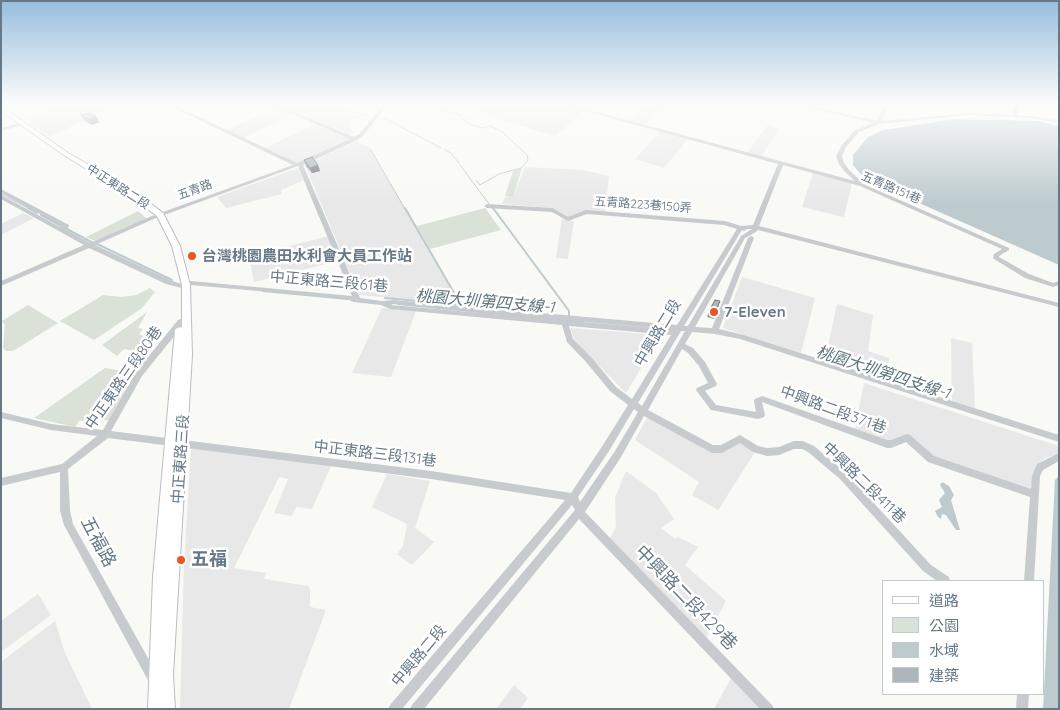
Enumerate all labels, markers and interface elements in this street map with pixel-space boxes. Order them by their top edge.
street label: 中正東路二段 [84,161,152,213]
street label: 五青路151巷 [859,169,923,207]
street label: 五青路 [176,177,214,203]
street label: 五青路223巷150弄 [594,194,692,216]
place label: 台灣桃園農田水利會大員工作站 [202,247,412,265]
marker: 台灣桃園農田水利會大員工作站 [186,250,198,262]
street label: 中正東路三段61巷 [269,268,389,296]
water label: 桃園大圳第四支線-1 [415,286,555,318]
street label: 中興路二段 [631,296,685,370]
place label: 7-Eleven [724,303,786,321]
marker: 7-Eleven [708,306,720,318]
street label: 中正東路三段80巷 [82,323,166,433]
water label: 桃園大圳第四支線-1 [814,342,952,404]
street label: 中興路二段371巷 [777,382,889,438]
street label: 中正東路三段 [169,413,193,505]
street label: 中正東路三段131巷 [312,438,438,470]
street label: 中興路二段411巷 [819,439,909,527]
street label: 五福路 [76,513,120,571]
street label: 中興路二段429巷 [630,541,742,655]
place label: 五福 [191,549,227,571]
marker: 五福 [175,554,187,566]
legend [882,580,1045,695]
text: 道路 [929,591,959,610]
text: 公園 [929,616,959,635]
street label: 中興路二段 [388,621,450,691]
text: 水域 [929,641,959,660]
text: 建築 [929,666,959,685]

